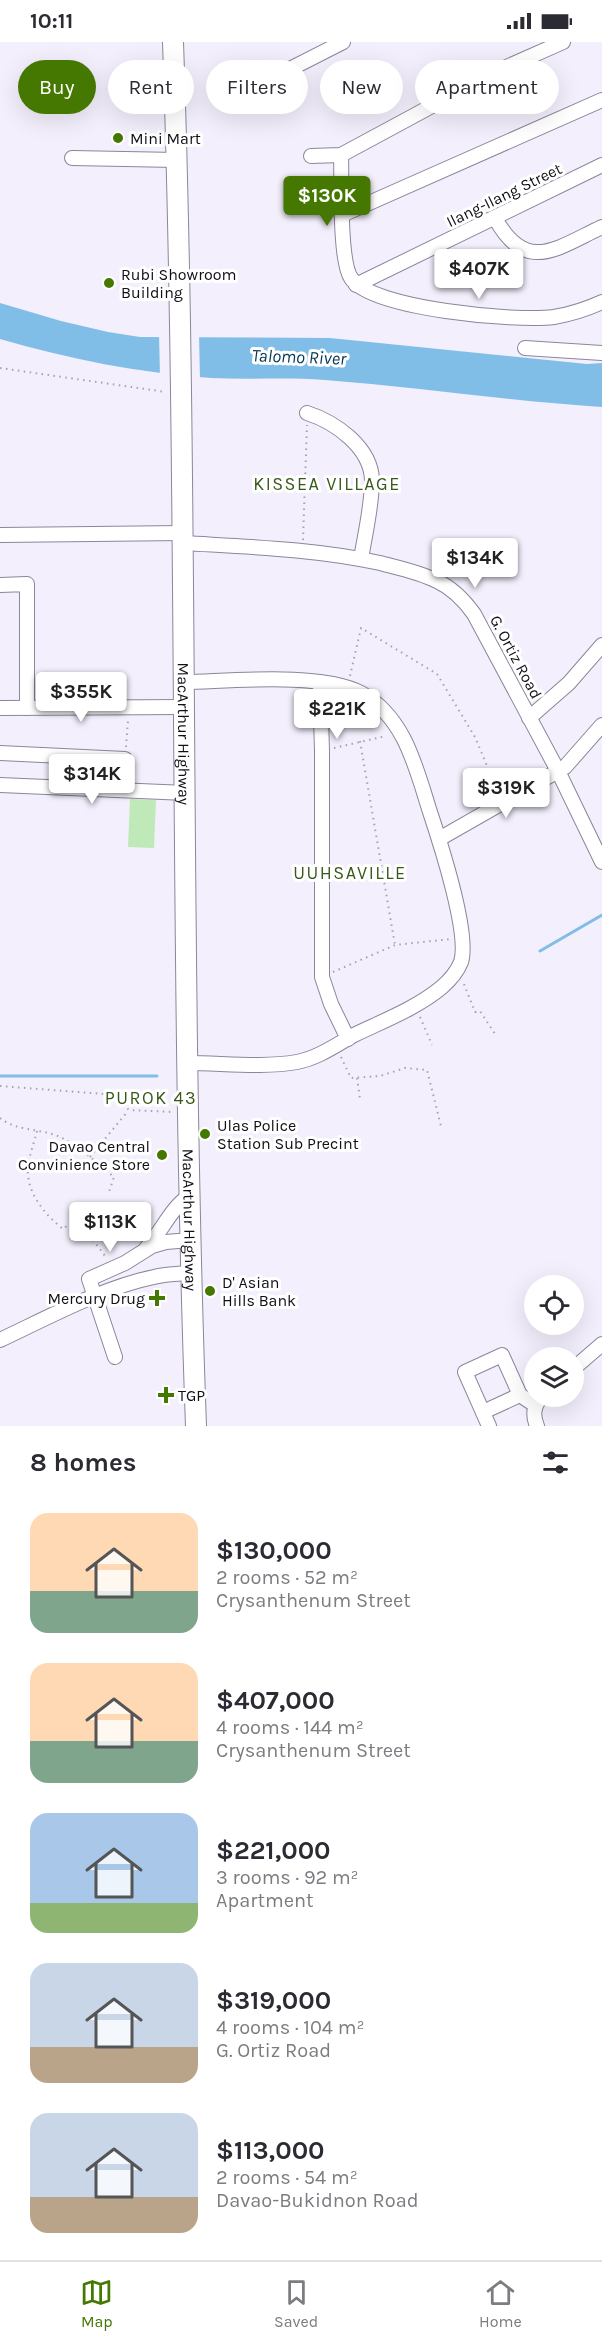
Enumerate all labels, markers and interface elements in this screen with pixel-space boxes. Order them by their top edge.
text: 10:11 [30,8,73,34]
chip: Buy [18,60,96,114]
chip: Rent [108,60,194,114]
chip: Filters [206,60,308,114]
chip: New [320,60,403,114]
chip: Apartment [415,60,559,114]
place label: Mini Mart [130,129,201,148]
marker: Mini Mart [111,131,125,145]
street label: Ilang-Ilang Street [443,159,565,231]
pin: $130K [285,176,369,227]
text: $130K [297,184,357,207]
pin: $407K [437,249,521,300]
text: $407K [448,257,510,280]
place label: Rubi Showroom Building [121,265,236,302]
marker: Rubi Showroom Building [102,276,116,290]
water label: Talomo River [251,344,347,370]
district label: KISSEA VILLAGE [253,473,401,495]
pin: $134K [433,538,517,589]
text: $134K [446,546,504,569]
street label: G. Ortiz Road [486,612,546,702]
street label: MacArthur Highway [174,662,194,806]
pin: $355K [39,672,123,723]
text: $355K [50,680,112,703]
pin: $221K [295,689,379,740]
text: $221K [308,697,366,720]
pin: $314K [50,754,134,805]
text: $314K [63,762,121,785]
pin: $319K [464,768,548,819]
text: $319K [477,776,535,799]
district label: UUHSAVILLE [293,862,407,884]
district label: PUROK 43 [105,1087,197,1109]
place label: Ulas Police Station Sub Precint [217,1116,359,1153]
marker: Ulas Police Station Sub Precint [198,1127,212,1141]
place label: Davao Central Convinience Store [18,1137,150,1174]
marker: Davao Central Convinience Store [155,1148,169,1162]
street label: MacArthur Highway [179,1148,201,1292]
pin: $113K [68,1202,152,1253]
text: $113K [83,1210,137,1233]
place label: D' Asian Hills Bank [222,1273,296,1310]
map controls [524,1275,584,1407]
button: locate [524,1275,584,1335]
marker: D' Asian Hills Bank [203,1284,217,1298]
place label: Mercury Drug [47,1289,145,1308]
marker: Mercury Drug [150,1291,164,1305]
button: layers [524,1347,584,1407]
place label: TGP [178,1386,205,1405]
marker: TGP [159,1388,173,1402]
icon: filters [539,1446,572,1479]
text: 8 homes [30,1447,136,1478]
text: $130,000 [216,1535,332,1566]
icon: home [78,1537,150,1609]
text: 2 rooms · 52 m² [216,1566,358,1589]
text: Crysanthenum Street [216,1589,411,1612]
text: $407,000 [216,1685,335,1716]
icon: home [78,1687,150,1759]
text: 4 rooms · 144 m² [216,1716,364,1739]
text: Crysanthenum Street [216,1739,411,1762]
text: $221,000 [216,1835,331,1866]
icon: home [78,1837,150,1909]
text: 3 rooms · 92 m² [216,1866,359,1889]
text: Apartment [216,1889,314,1912]
text: $319,000 [216,1985,331,2016]
icon: home [78,1987,150,2059]
text: 4 rooms · 104 m² [216,2016,364,2039]
text: G. Ortiz Road [216,2039,331,2062]
text: $113,000 [216,2135,325,2166]
icon: home [78,2137,150,2209]
text: 2 rooms · 54 m² [216,2166,358,2189]
text: Davao-Bukidnon Road [216,2189,419,2212]
tab: Map [80,2276,113,2331]
tab: Saved [274,2276,318,2331]
tab: Home [479,2276,522,2331]

